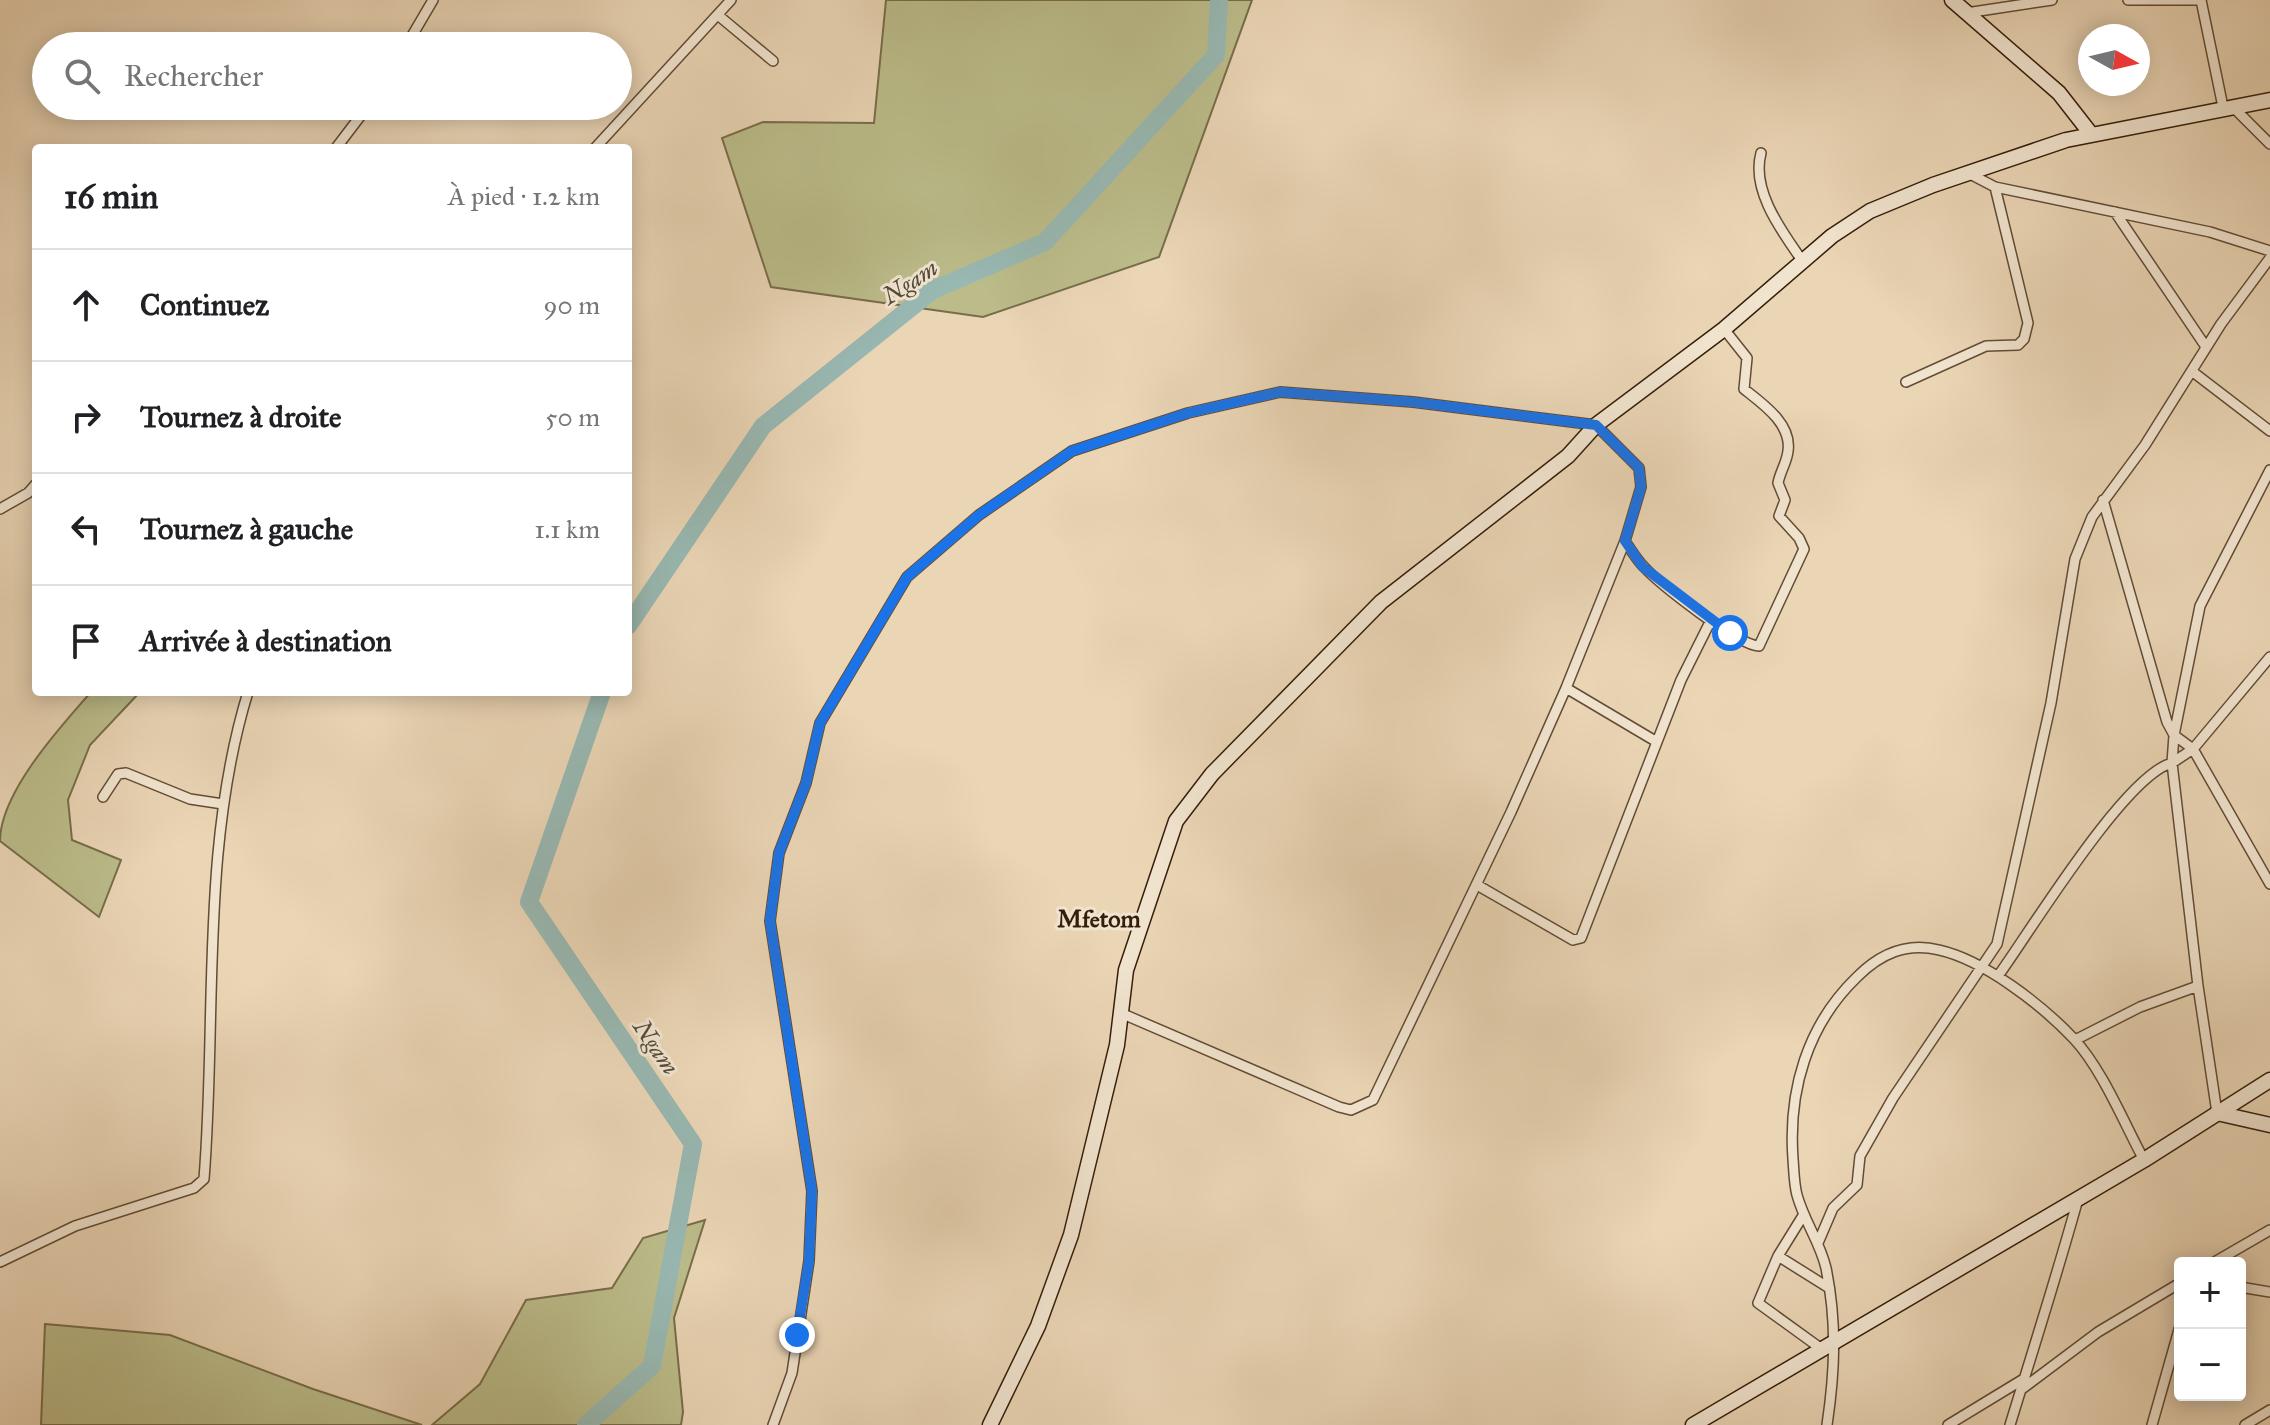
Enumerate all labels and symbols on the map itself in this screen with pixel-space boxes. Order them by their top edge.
north arrow [2078,24,2150,96]
water label: Ngam [875,253,944,312]
route start [1712,615,1748,651]
district label: Mfetom [1057,904,1142,934]
water label: Ngam [626,1012,685,1080]
route end [779,1317,815,1353]

